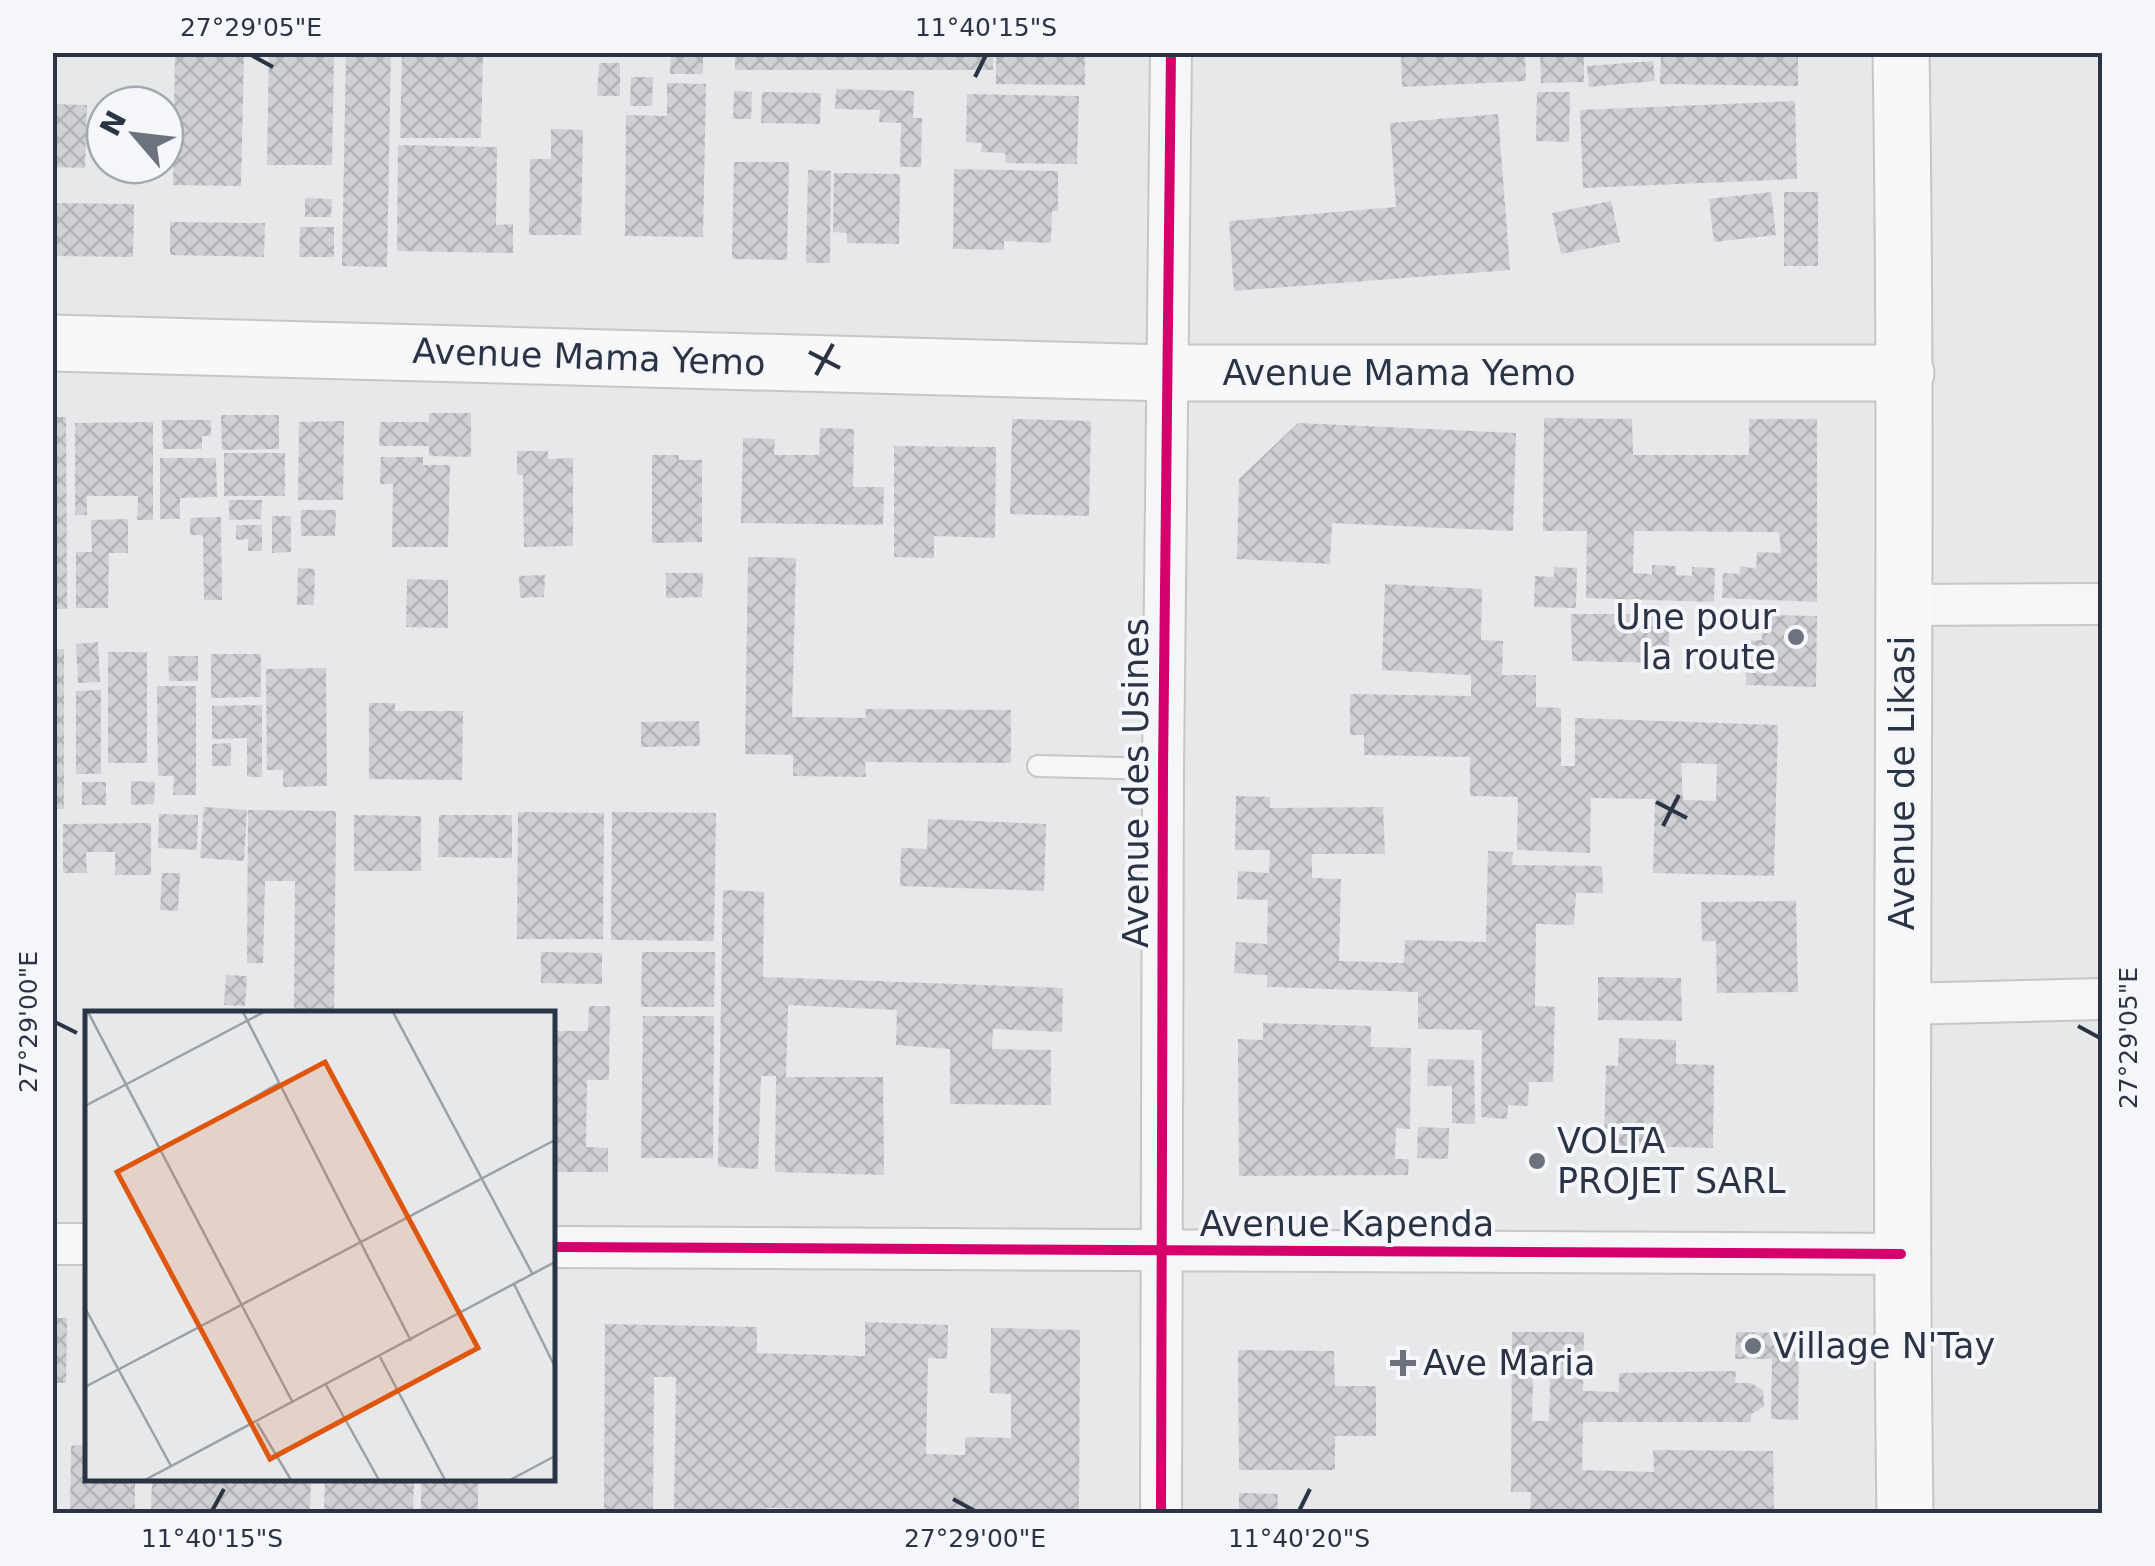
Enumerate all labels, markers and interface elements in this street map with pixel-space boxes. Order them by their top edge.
text: 27°29'05"E [180,13,322,42]
text: 11°40'15"S [915,13,1057,42]
north arrow [85,85,185,185]
text: N [93,105,133,142]
street label: Avenue Mama Yemo [412,331,766,383]
street label: Avenue Mama Yemo [1222,353,1576,393]
place label: Une pour la route [1615,597,1777,677]
street label: Avenue des Usines [1116,618,1156,948]
marker: Une pour la route [1785,626,1807,648]
street label: Avenue de Likasi [1882,636,1922,930]
text: 27°29'00"E [14,951,43,1093]
text: 27°29'05"E [2114,967,2143,1109]
inset map [85,1011,555,1481]
place label: VOLTA PROJET SARL [1557,1121,1786,1201]
marker: VOLTA PROJET SARL [1526,1150,1548,1172]
street label: Avenue Kapenda [1200,1204,1494,1244]
place label: Village N'Tay [1773,1326,1995,1366]
marker: Village N'Tay [1742,1335,1764,1357]
place label: Ave Maria [1423,1343,1595,1383]
marker: Ave Maria [1392,1352,1414,1374]
text: 11°40'15"S [141,1524,283,1553]
text: 27°29'00"E [904,1524,1046,1553]
text: 11°40'20"S [1228,1524,1370,1553]

